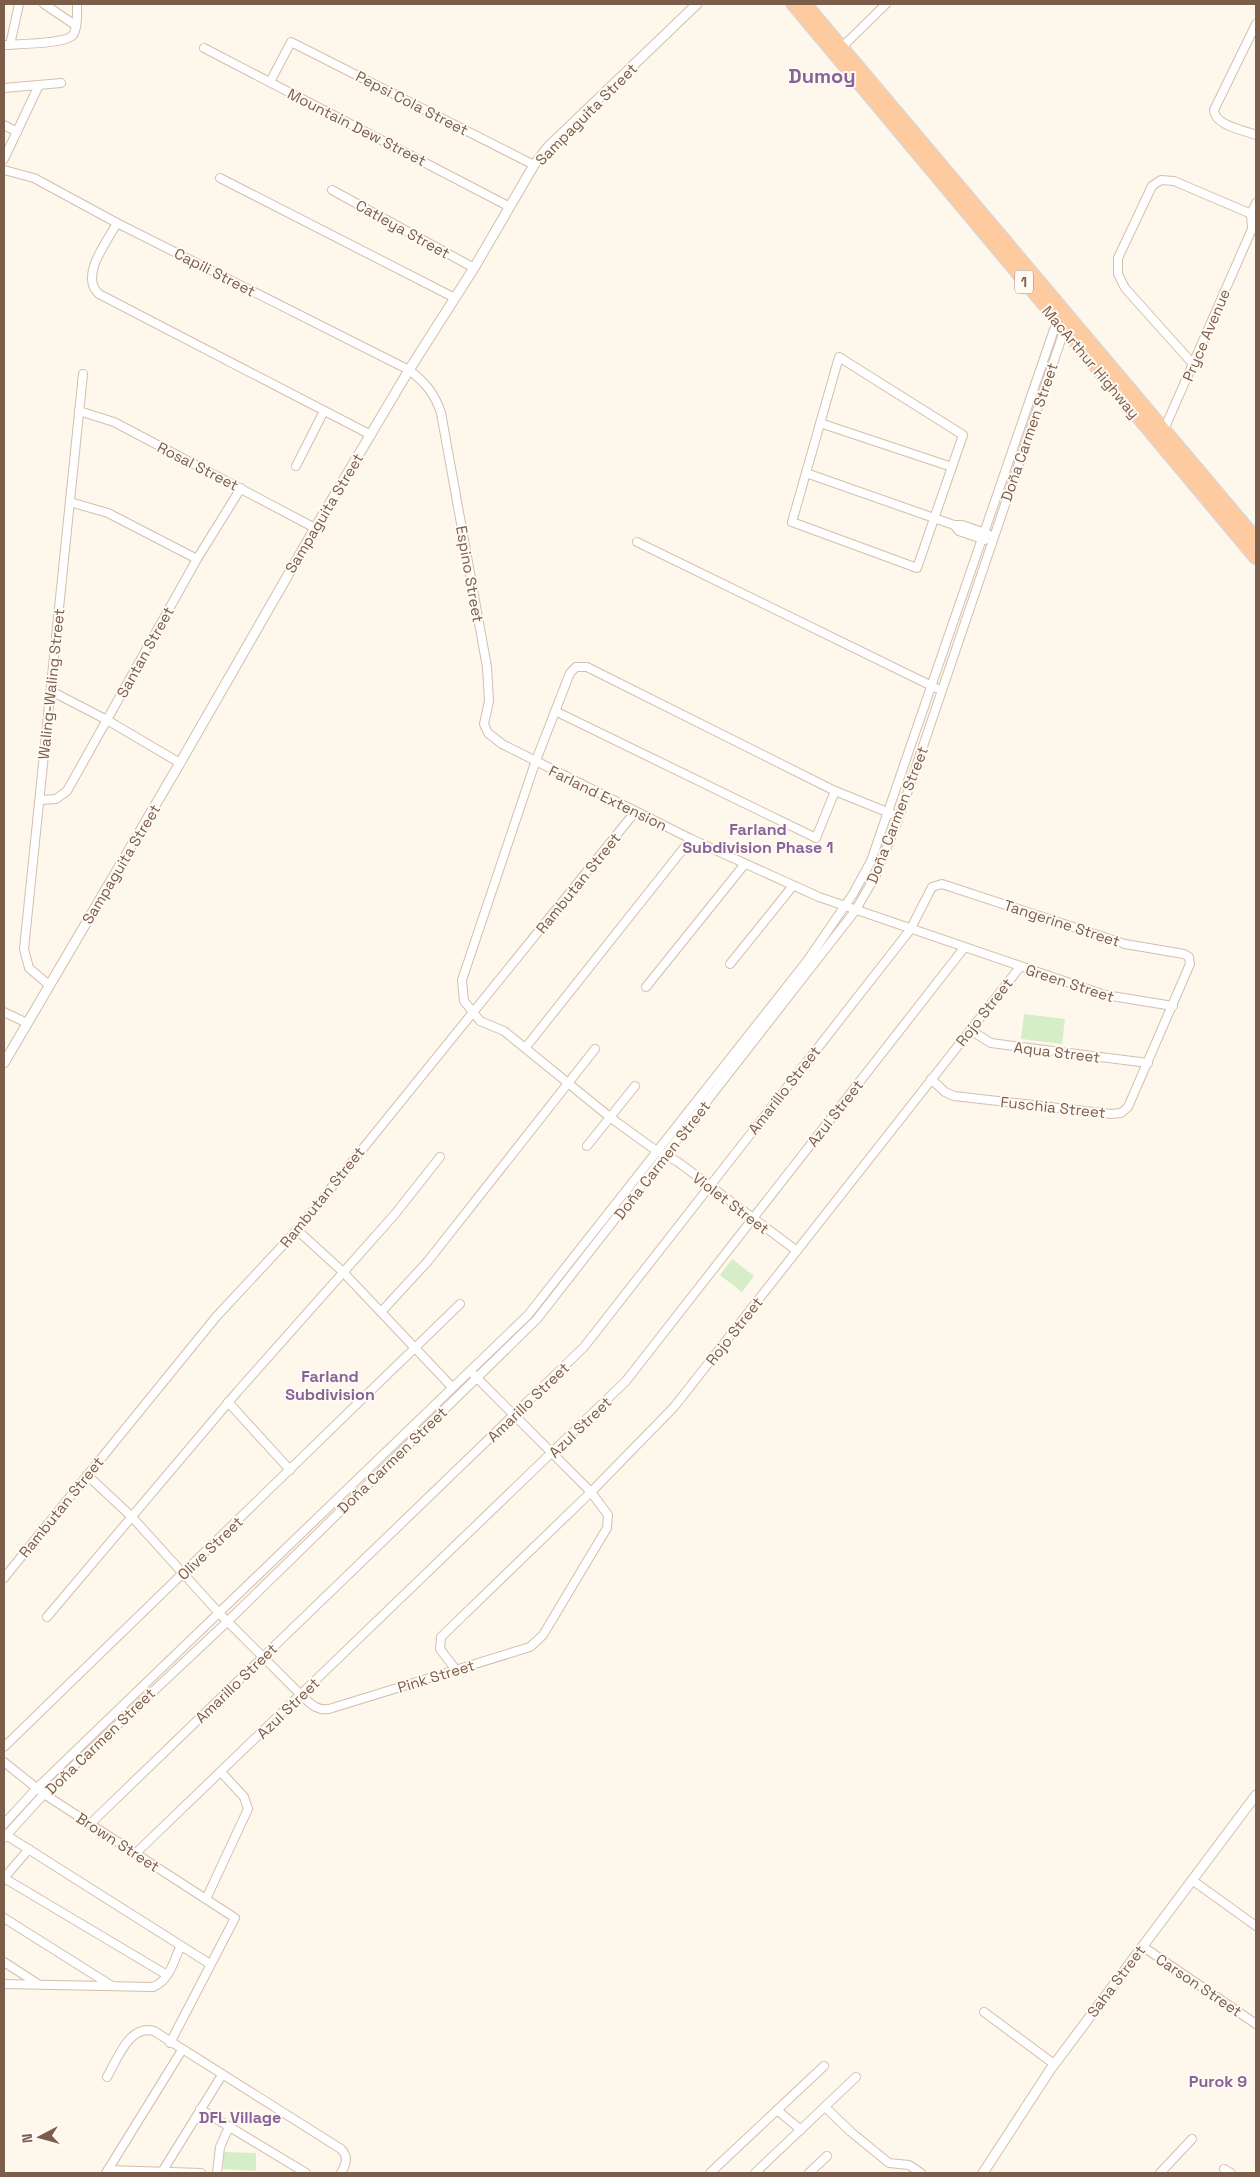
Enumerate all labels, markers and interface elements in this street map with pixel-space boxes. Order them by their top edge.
street label: Sampaguita Street [531,59,641,169]
district label: Dumoy [788,63,856,89]
street label: Pepsi Cola Street [353,66,471,140]
street label: Mountain Dew Street [285,84,430,170]
street label: Catleya Street [353,195,453,263]
street label: Capili Street [171,243,259,301]
road number: 1 [1015,270,1033,294]
street label: Pryce Avenue [1178,286,1234,384]
street label: MacArthur Highway [1038,302,1144,422]
street label: Doña Carmen Street [996,360,1062,504]
street label: Rosal Street [154,437,242,495]
street label: Sampaguita Street [281,450,367,576]
street label: Espino Street [452,524,488,624]
street label: Santan Street [112,603,178,701]
street label: Waling-Waling Street [34,607,68,760]
street label: Doña Carmen Street [862,744,932,886]
street label: Farland Extension [546,761,670,835]
street label: Sampaguita Street [78,801,164,927]
district label: Farland Subdivision Phase 1 [682,819,834,858]
street label: Rambutan Street [532,829,625,937]
street label: Tangerine Street [1002,895,1123,951]
street label: Green Street [1023,960,1117,1006]
street label: Rojo Street [951,974,1017,1050]
street label: Aqua Street [1013,1037,1101,1067]
street label: Amarillo Street [744,1042,824,1138]
street label: Azul Street [803,1076,867,1150]
street label: Fuschia Street [1000,1092,1106,1122]
street label: Doña Carmen Street [610,1097,714,1223]
street label: Rambutan Street [276,1143,369,1251]
street label: Violet Street [689,1168,773,1238]
street label: Rojo Street [701,1293,767,1369]
street label: Amarillo Street [483,1358,573,1446]
district label: Farland Subdivision [285,1366,375,1405]
street label: Azul Street [545,1392,615,1462]
street label: Doña Carmen Street [333,1403,451,1517]
street label: Rambutan Street [15,1453,108,1561]
street label: Olive Street [173,1512,247,1584]
street label: Amarillo Street [191,1639,281,1727]
street label: Pink Street [395,1655,477,1697]
street label: Azul Street [253,1673,323,1743]
street label: Doña Carmen Street [41,1684,159,1798]
street label: Brown Street [73,1808,163,1876]
street label: Saha Street [1083,1941,1149,2021]
street label: Carson Street [1152,1949,1246,2021]
district label: Purok 9 [1189,2071,1247,2092]
district label: DFL Village [199,2107,281,2128]
north arrow [15,2112,65,2162]
text: N [18,2133,37,2144]

